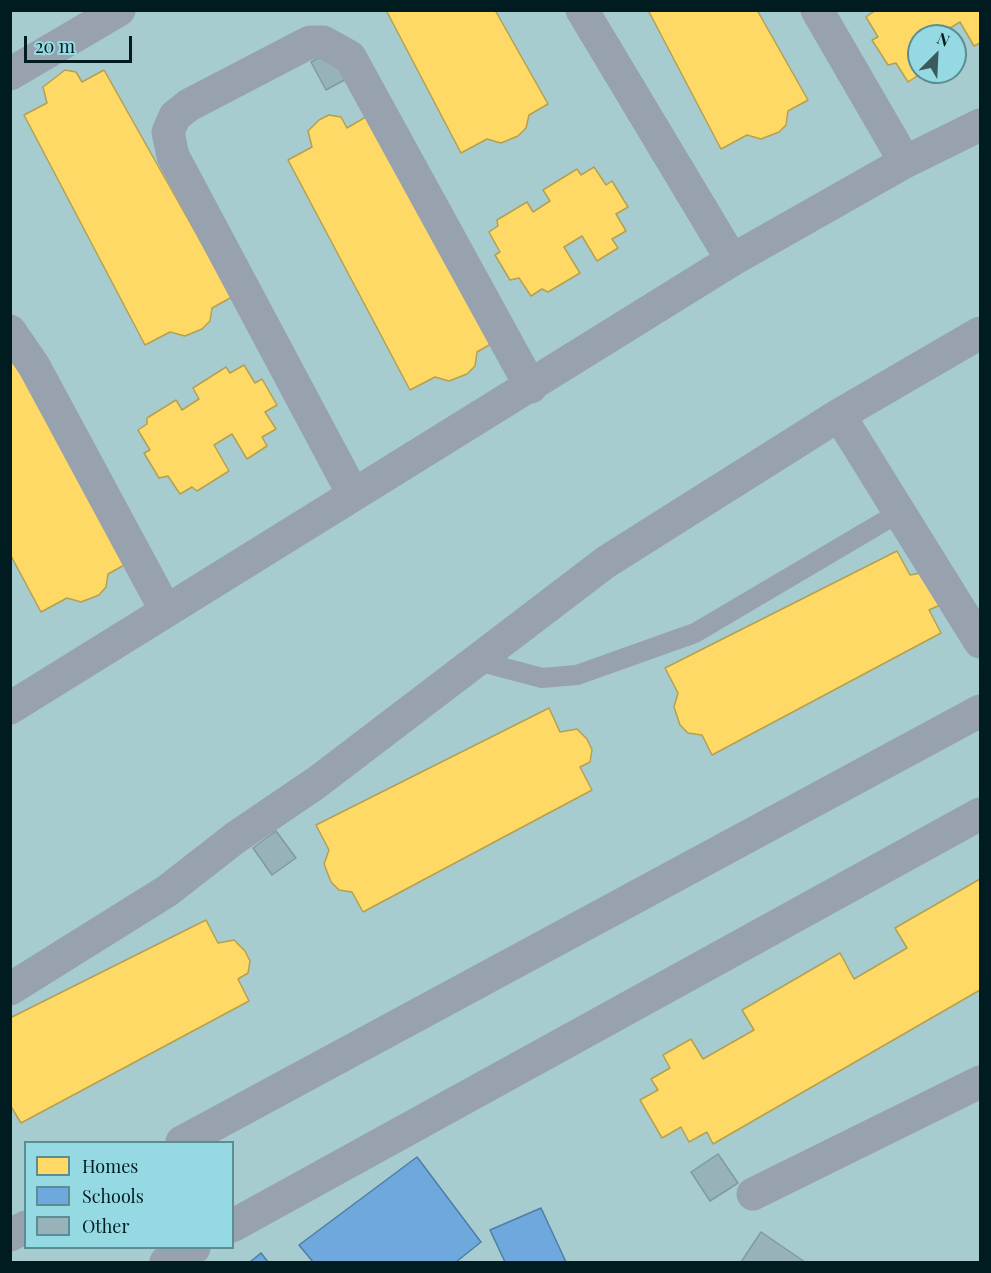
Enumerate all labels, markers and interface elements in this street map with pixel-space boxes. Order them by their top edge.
scale bar [27,24,135,62]
north arrow [907,24,967,84]
text: N [934,27,953,51]
text: 20 m [35,34,75,58]
legend [24,1141,234,1249]
text: Homes [82,1154,138,1178]
text: Schools [82,1184,144,1208]
text: Other [82,1214,129,1238]

